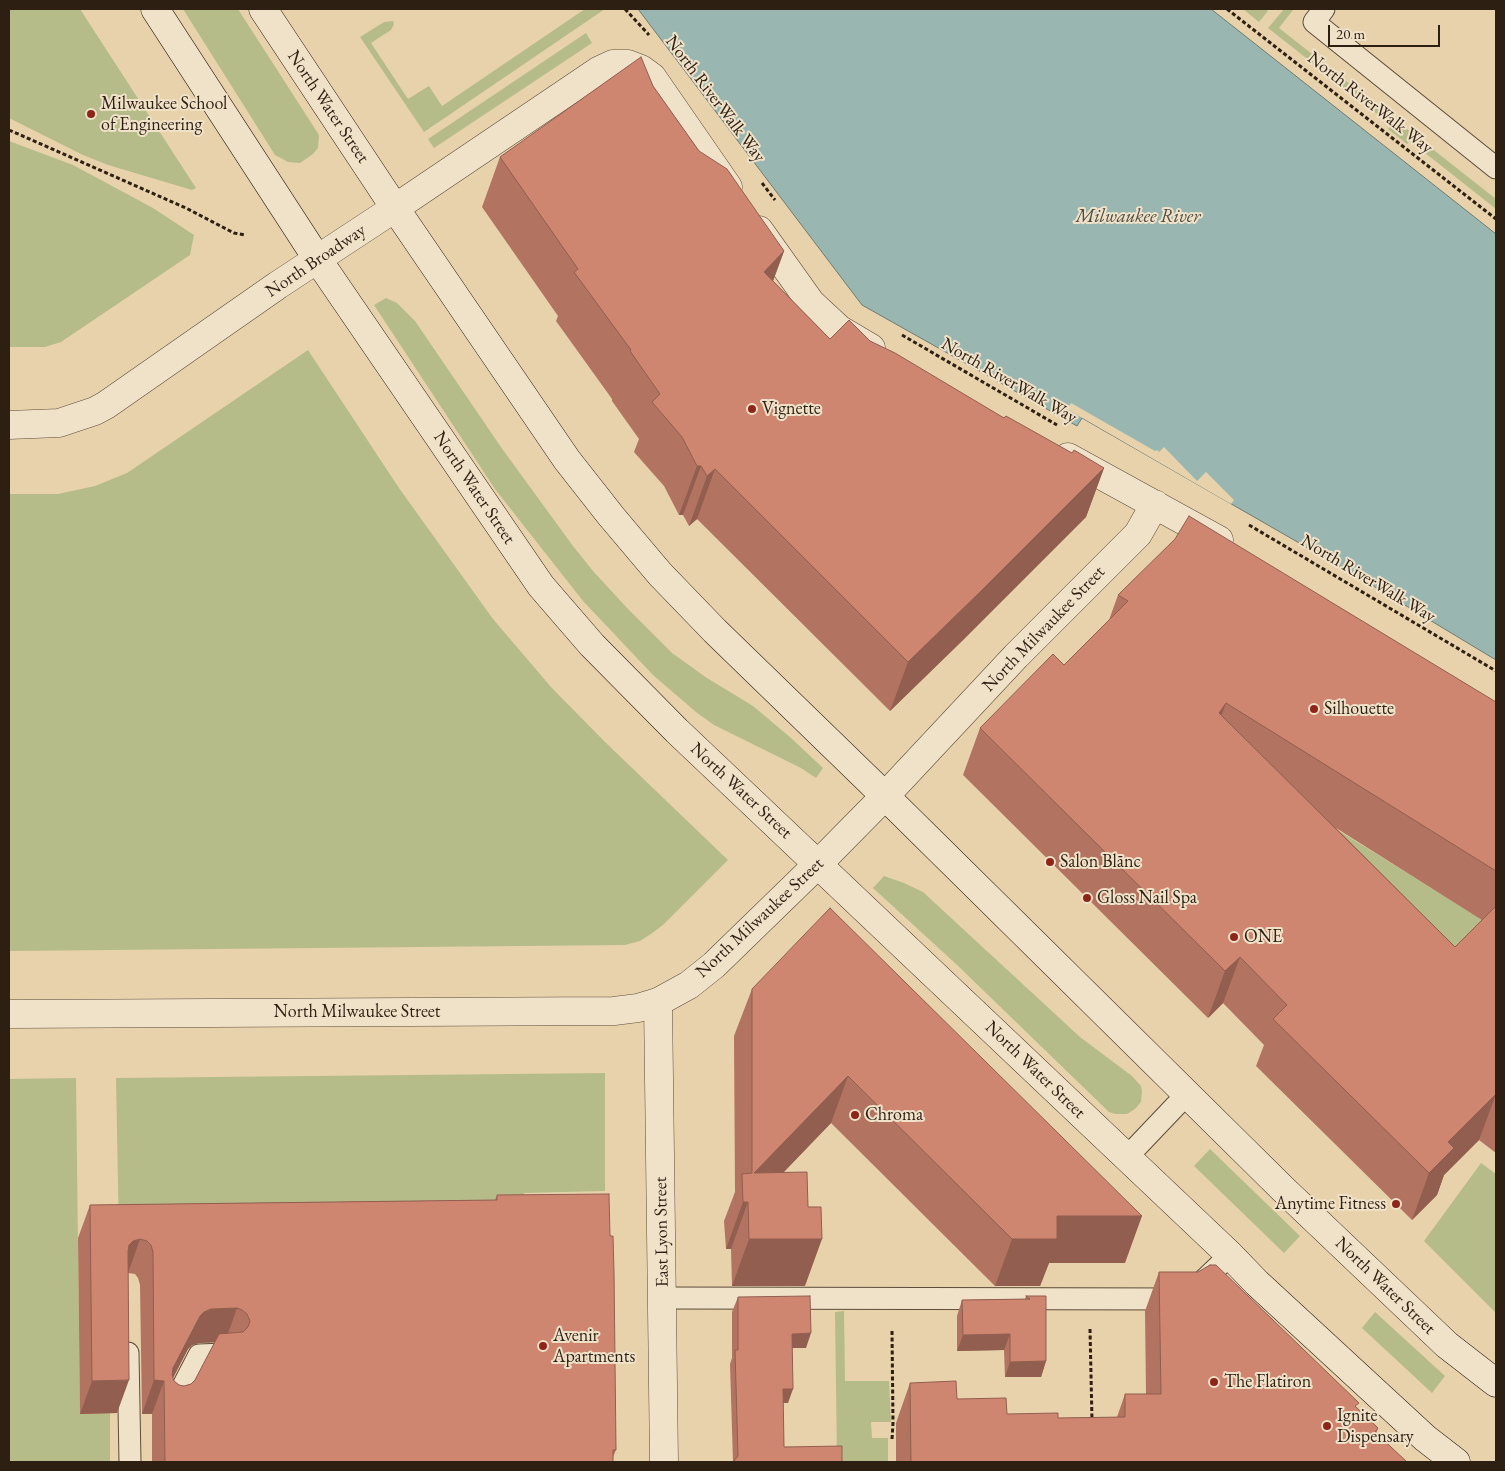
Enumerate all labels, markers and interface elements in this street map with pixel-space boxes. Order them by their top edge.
scale bar [1330,15,1442,47]
text: 20 m [1336,24,1365,43]
street label: North RiverWalk Way [660,31,770,167]
street label: North Water Street [282,46,374,168]
street label: North RiverWalk Way [1303,47,1437,159]
place label: Milwaukee School of Engineering [101,93,227,136]
marker: Milwaukee School of Engineering [85,108,97,120]
water label: Milwaukee River [1076,206,1200,228]
street label: North Broadway [262,220,370,302]
street label: North RiverWalk Way [937,333,1081,429]
place label: Vignette [762,398,821,420]
marker: Vignette [746,403,758,415]
street label: North Water Street [428,427,520,549]
street label: North RiverWalk Way [1297,530,1439,628]
street label: North Milwaukee Street [978,561,1110,697]
place label: Silhouette [1324,698,1394,720]
marker: Silhouette [1308,703,1320,715]
street label: North Water Street [686,738,796,844]
place label: Salon Blānc [1060,851,1141,873]
street label: North Milwaukee Street [692,853,828,983]
marker: Salon Blānc [1044,856,1056,868]
place label: Gloss Nail Spa [1097,887,1197,909]
marker: Gloss Nail Spa [1081,892,1093,904]
place label: ONE [1244,926,1282,948]
marker: ONE [1228,931,1240,943]
street label: North Milwaukee Street [274,1001,440,1023]
street label: North Water Street [980,1017,1090,1123]
place label: Chroma [865,1104,923,1126]
marker: Chroma [849,1109,861,1121]
street label: East Lyon Street [650,1177,674,1287]
place label: Anytime Fitness [1275,1193,1386,1215]
marker: Anytime Fitness [1390,1198,1402,1210]
street label: North Water Street [1330,1233,1440,1339]
place label: Avenir Apartments [553,1325,635,1368]
marker: Avenir Apartments [537,1340,549,1352]
place label: The Flatiron [1224,1371,1311,1393]
marker: The Flatiron [1208,1376,1220,1388]
place label: Ignite Dispensary [1337,1405,1414,1448]
marker: Ignite Dispensary [1321,1420,1333,1432]

